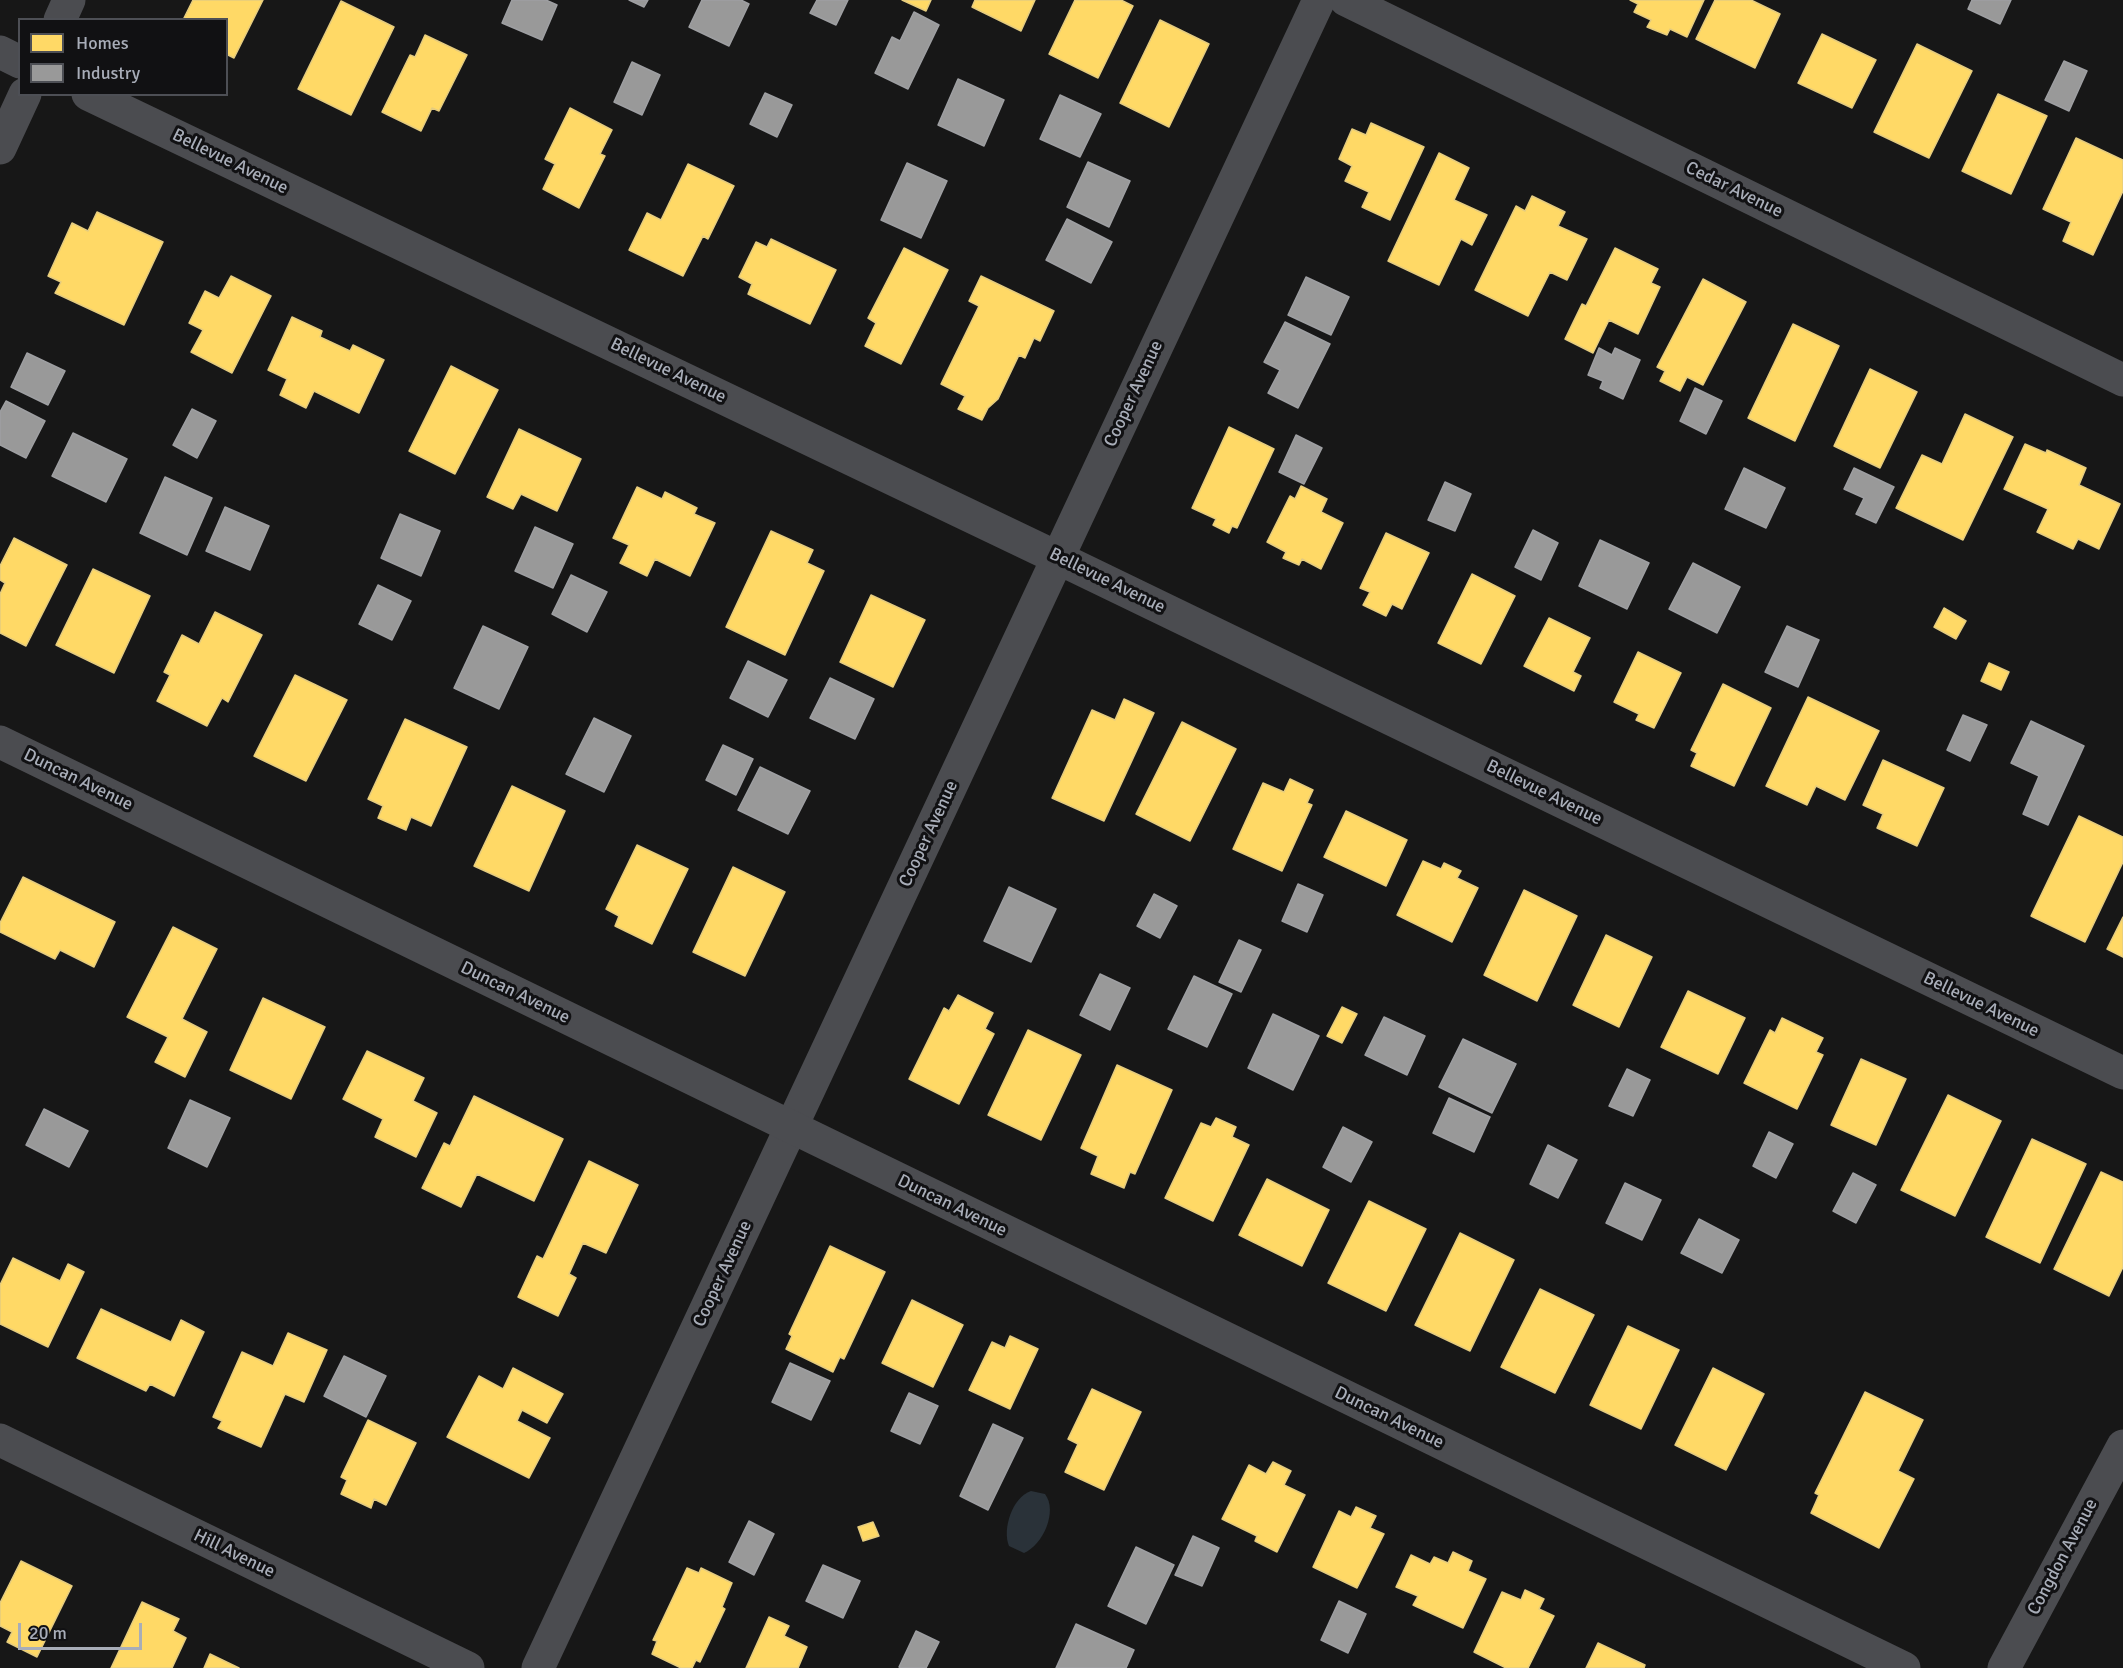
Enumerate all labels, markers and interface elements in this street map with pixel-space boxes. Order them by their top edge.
legend [18,18,228,96]
text: Homes [76,32,129,54]
text: Industry [76,62,140,84]
street label: Bellevue Avenue [169,125,291,199]
street label: Cedar Avenue [1682,157,1786,223]
street label: Bellevue Avenue [607,334,729,408]
street label: Cooper Avenue [1100,337,1168,451]
street label: Bellevue Avenue [1046,544,1168,618]
street label: Duncan Avenue [20,744,136,816]
street label: Bellevue Avenue [1483,756,1605,830]
street label: Cooper Avenue [895,777,963,891]
street label: Duncan Avenue [457,957,573,1029]
street label: Bellevue Avenue [1920,968,2042,1042]
street label: Duncan Avenue [894,1170,1010,1242]
street label: Cooper Avenue [689,1217,757,1331]
street label: Duncan Avenue [1331,1382,1447,1454]
street label: Congdon Avenue [2023,1495,2103,1619]
street label: Hill Avenue [190,1525,278,1583]
scale bar [21,1611,146,1649]
text: 20 m [29,1622,67,1644]

